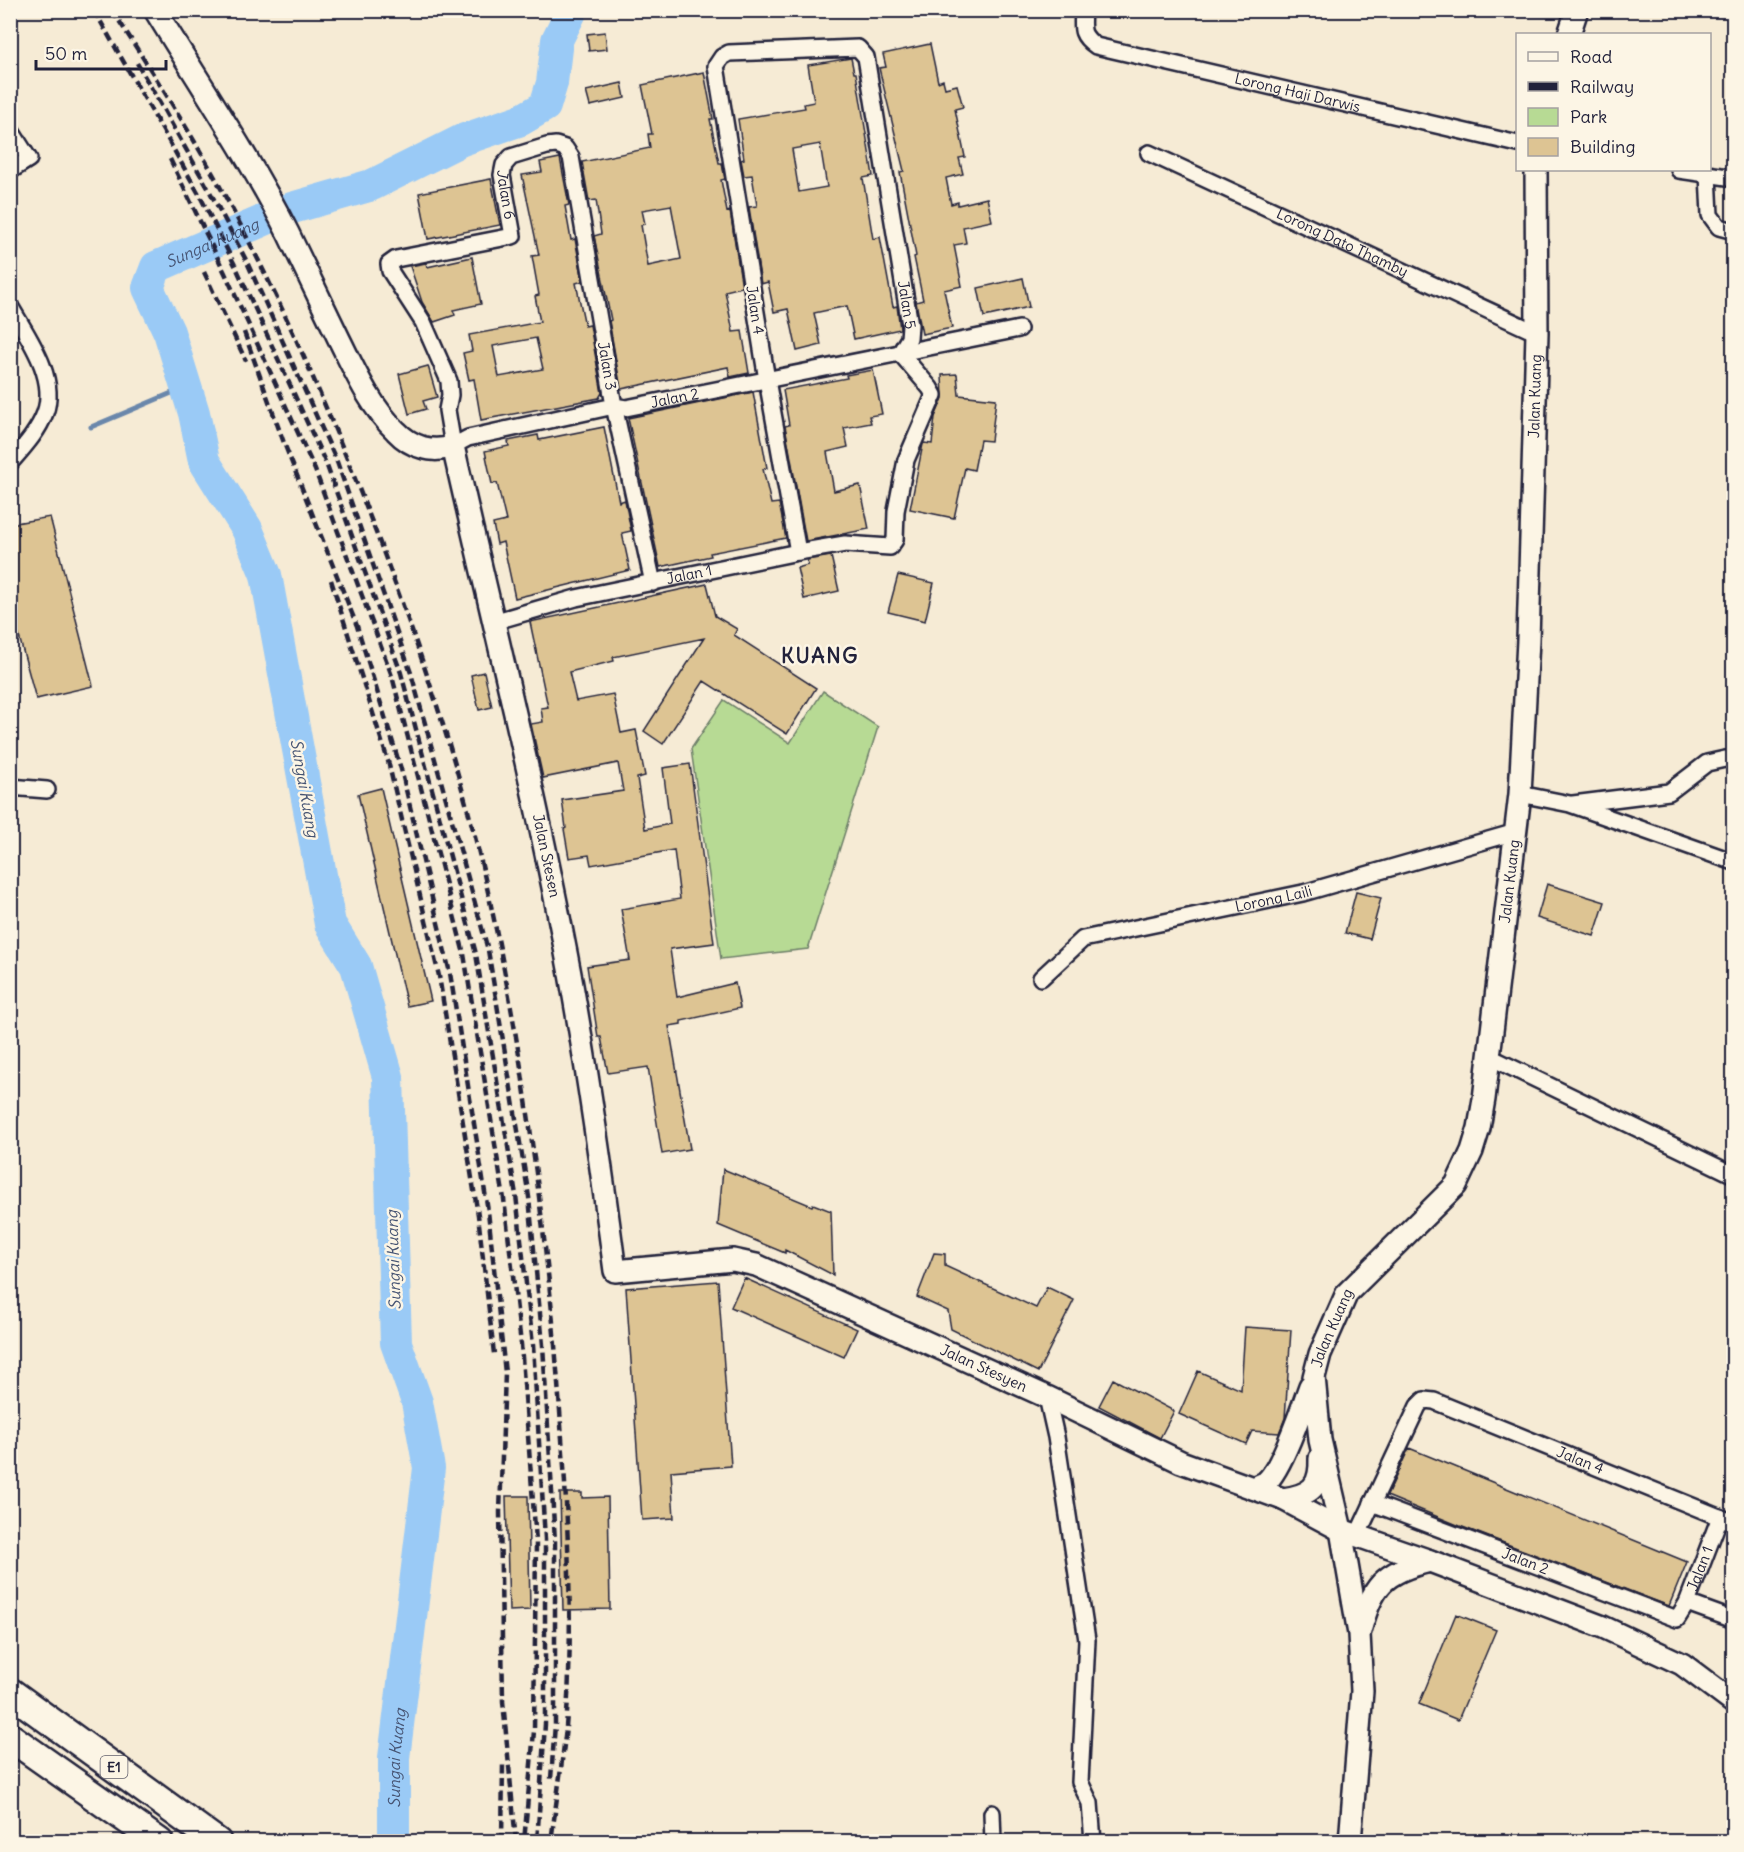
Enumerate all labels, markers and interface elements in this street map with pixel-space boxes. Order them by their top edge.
scale bar [36,33,166,71]
legend [1516,33,1711,171]
text: 50 m [45,42,87,65]
text: Road [1570,45,1613,68]
street label: Lorong Haji Darwis [1233,68,1362,116]
text: Railway [1570,75,1634,98]
text: Park [1570,105,1607,128]
text: Building [1570,135,1635,158]
street label: Jalan 6 [492,169,520,221]
street label: Lorong Dato Thamby [1274,204,1411,281]
water label: Sungai Kuang [162,213,263,272]
street label: Jalan 5 [894,279,921,330]
street label: Jalan 4 [742,284,769,336]
street label: Jalan 3 [594,340,621,392]
street label: Jalan Kuang [1524,354,1545,438]
street label: Jalan 2 [649,384,700,412]
street label: Jalan 1 [664,560,714,588]
district label: KUANG [781,642,859,669]
water label: Sungai Kuang [287,737,324,840]
street label: Jalan Stesen [529,812,565,899]
street label: Jalan Kuang [1495,838,1524,924]
street label: Lorong Laili [1233,881,1314,916]
water label: Sungai Kuang [381,1209,405,1310]
street label: Jalan Kuang [1307,1286,1357,1369]
street label: Jalan Stesyen [937,1340,1031,1396]
street label: Jalan 4 [1554,1442,1607,1478]
street label: Jalan 2 [1499,1543,1552,1578]
street label: Jalan 1 [1683,1543,1717,1593]
water label: Sungai Kuang [384,1706,410,1808]
road number: E1 [100,1756,128,1778]

